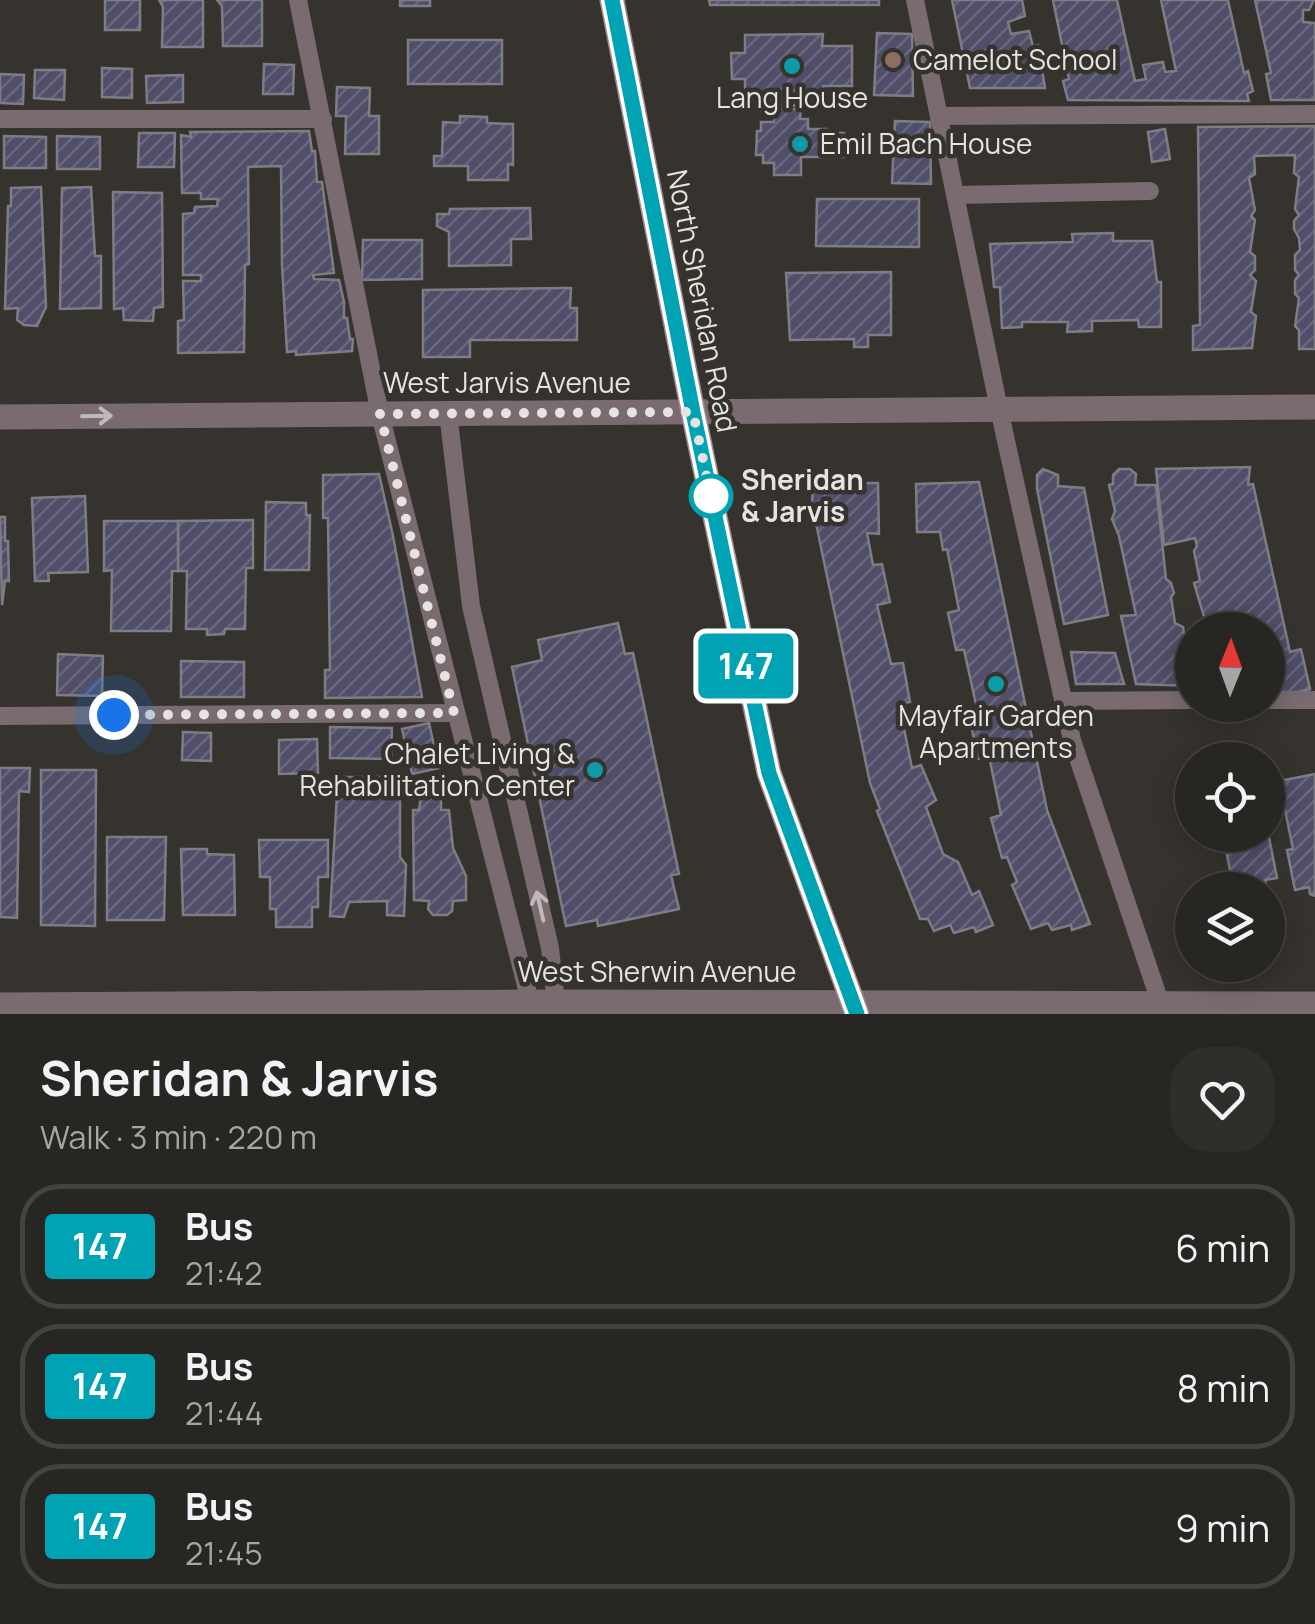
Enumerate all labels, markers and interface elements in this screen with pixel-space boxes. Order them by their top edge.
place label: Camelot School [913,40,1118,78]
marker: Camelot School [882,49,904,71]
marker: Lang House [781,55,803,77]
place label: Lang House [716,78,868,116]
place label: Emil Bach House [820,124,1032,162]
marker: Emil Bach House [789,133,811,155]
street label: North Sheridan Road [659,166,747,435]
street label: West Jarvis Avenue [383,363,631,401]
one-way arrow [81,407,113,426]
place label: Sheridan & Jarvis [741,460,864,530]
marker: Sheridan & Jarvis [690,475,732,517]
north arrow [1175,612,1285,722]
map controls [1175,612,1285,982]
line badge: 147 [688,634,804,698]
text: 147 [718,642,774,690]
marker: Mayfair Garden Apartments [985,673,1007,695]
your location [89,690,139,740]
place label: Mayfair Garden Apartments [898,696,1094,766]
place label: Chalet Living & Rehabilitation Center [300,734,575,804]
button: locate [1175,742,1285,852]
marker: Chalet Living & Rehabilitation Center [584,759,606,781]
button: layers [1175,872,1285,982]
one-way arrow [530,891,548,923]
street label: West Sherwin Avenue [518,952,796,990]
text: Sheridan & Jarvis [40,1045,439,1110]
button: heart [1170,1047,1275,1152]
text: Walk · 3 min · 220 m [40,1115,317,1159]
text: Bus [185,1199,253,1251]
text: 6 min [1175,1221,1270,1273]
text: 147 [72,1222,128,1270]
text: 21:42 [185,1251,262,1295]
text: Bus [185,1339,253,1391]
text: 8 min [1177,1361,1270,1413]
text: 147 [72,1362,128,1410]
text: 21:44 [185,1391,263,1435]
text: Bus [185,1479,253,1531]
text: 9 min [1175,1501,1270,1553]
text: 147 [72,1502,128,1550]
text: 21:45 [185,1531,263,1575]

